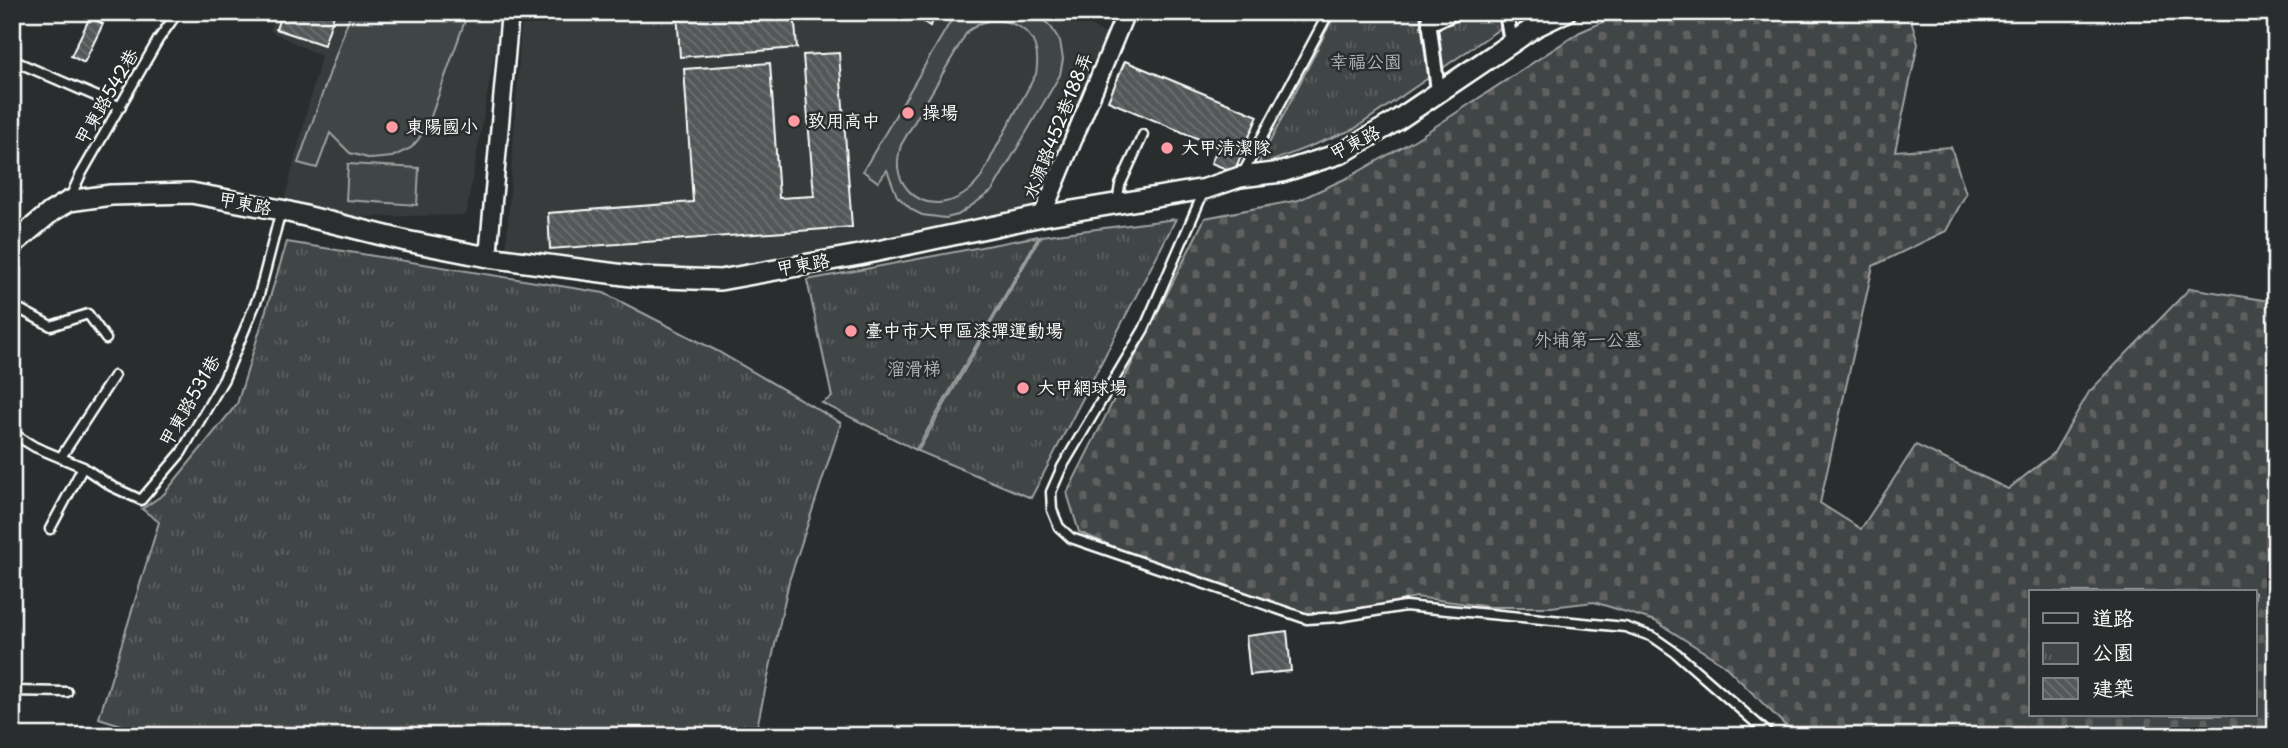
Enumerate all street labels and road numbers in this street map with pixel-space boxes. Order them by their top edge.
street label: 甲東路542巷 [67,43,144,150]
street label: 水源路452巷188弄 [1015,48,1098,203]
street label: 甲東路 [1324,117,1385,166]
street label: 甲東路 [216,184,274,221]
street label: 甲東路 [774,246,832,282]
street label: 甲東路531巷 [151,349,226,451]

